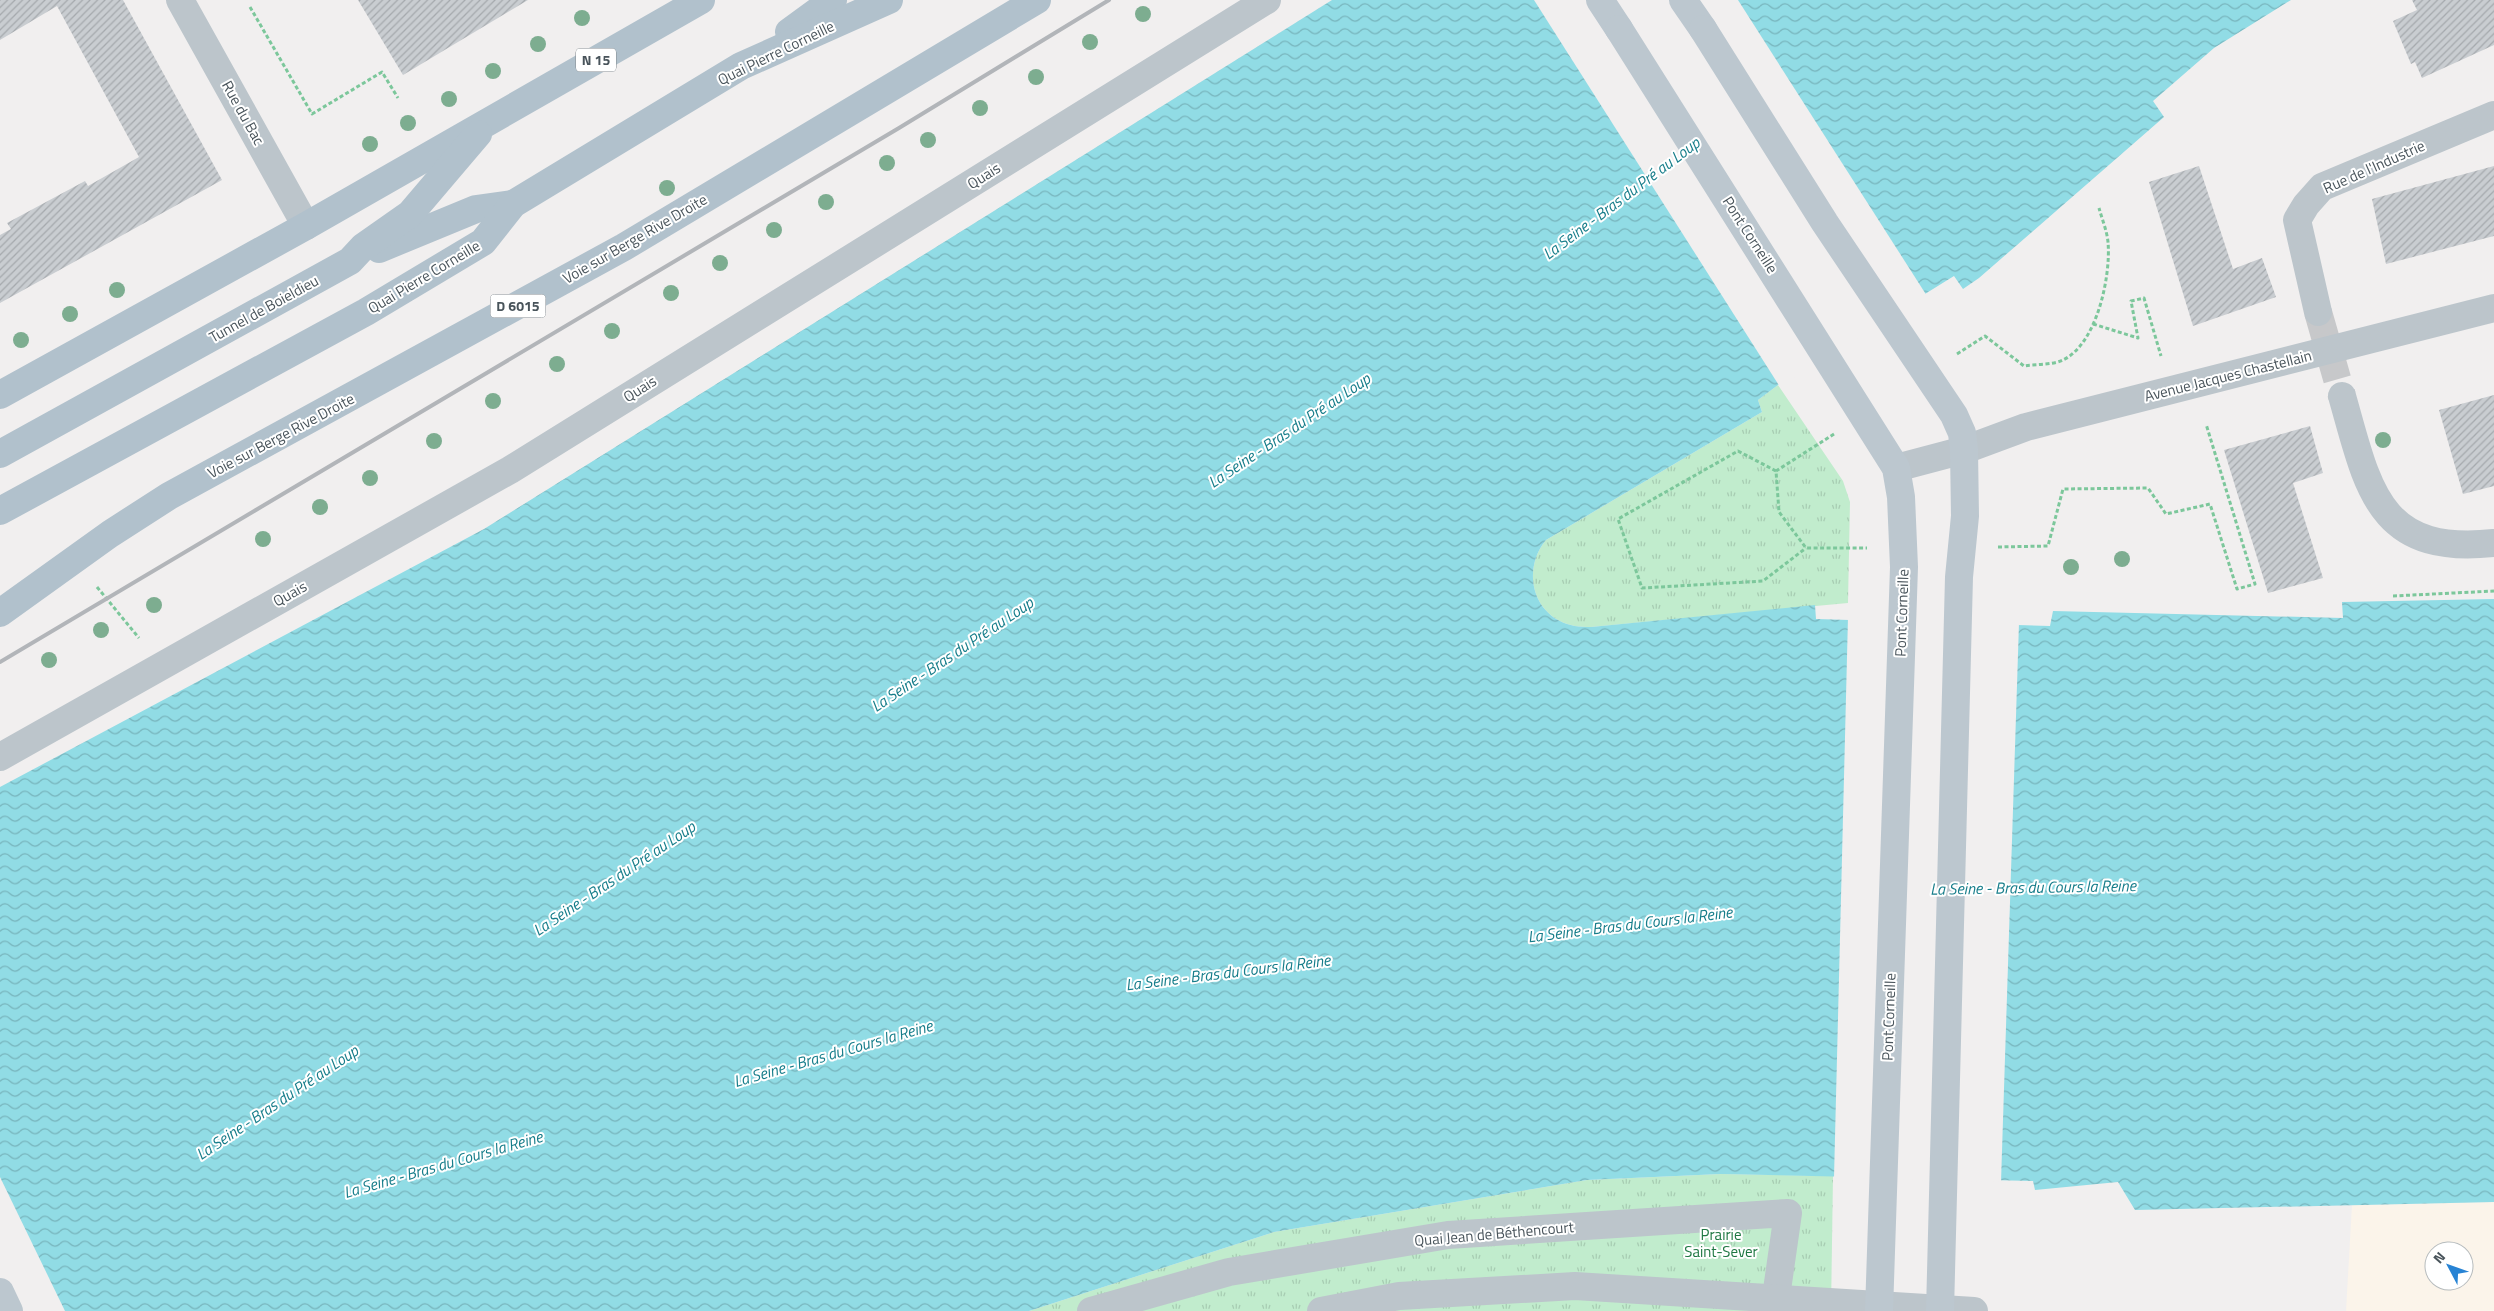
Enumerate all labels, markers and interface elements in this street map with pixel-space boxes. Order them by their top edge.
street label: Quai Pierre Corneille [713,14,838,91]
road number: N 15 [576,48,616,72]
street label: Rue du Bac [216,76,271,149]
water label: La Seine - Bras du Pré au Loup [1537,130,1705,265]
street label: Rue de l'Industrie [2319,134,2428,199]
street label: Quais [963,156,1005,195]
street label: Voie sur Berge Rive Droite [558,188,711,289]
street label: Pont Corneille [1717,192,1784,278]
street label: Quai Pierre Corneille [363,234,484,319]
street label: Tunnel de Boieldieu [205,269,323,348]
road number: D 6015 [490,294,546,318]
street label: Avenue Jacques Chastellain [2142,344,2314,407]
water label: La Seine - Bras du Pré au Loup [1203,366,1376,493]
street label: Quais [619,369,661,408]
street label: Voie sur Berge Rive Droite [203,387,358,484]
street label: Pont Corneille [1888,569,1915,657]
street label: Quais [269,575,311,612]
water label: La Seine - Bras du Pré au Loup [866,590,1039,717]
water label: La Seine - Bras du Pré au Loup [528,814,701,941]
water label: La Seine - Bras du Cours la Reine [1930,873,2138,901]
water label: La Seine - Bras du Cours la Reine [1526,899,1735,948]
water label: La Seine - Bras du Cours la Reine [1124,947,1333,996]
street label: Pont Corneille [1875,973,1902,1061]
water label: La Seine - Bras du Cours la Reine [731,1013,937,1093]
water label: La Seine - Bras du Pré au Loup [191,1038,364,1165]
water label: La Seine - Bras du Cours la Reine [341,1124,547,1204]
street label: Quai Jean de Béthencourt [1413,1215,1575,1252]
park label: Prairie Saint-Sever [1684,1223,1758,1263]
north arrow [2424,1241,2474,1291]
text: N [2428,1247,2450,1268]

